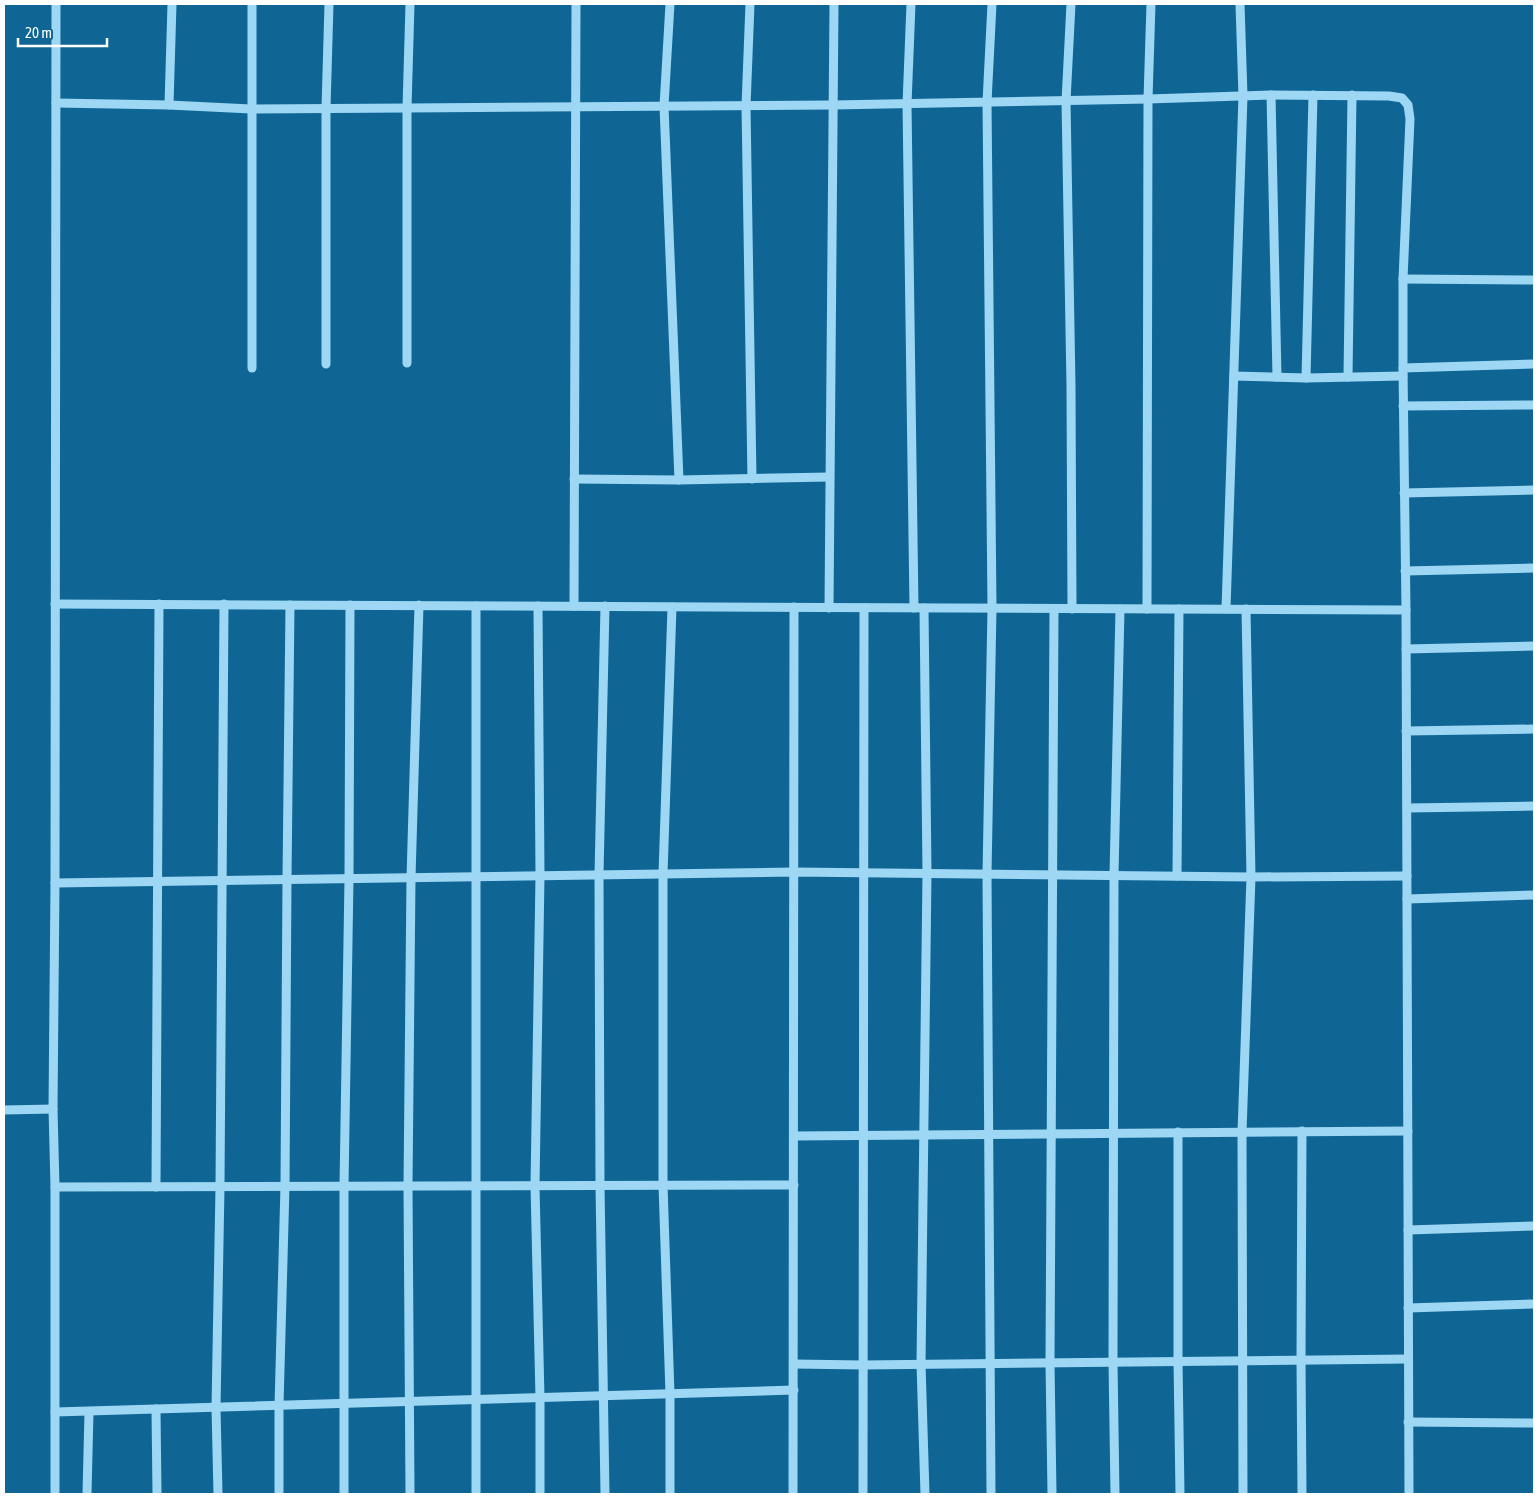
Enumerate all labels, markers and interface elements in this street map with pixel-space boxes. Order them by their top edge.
scale bar [18,15,106,47]
text: 20 m [25,24,52,41]

